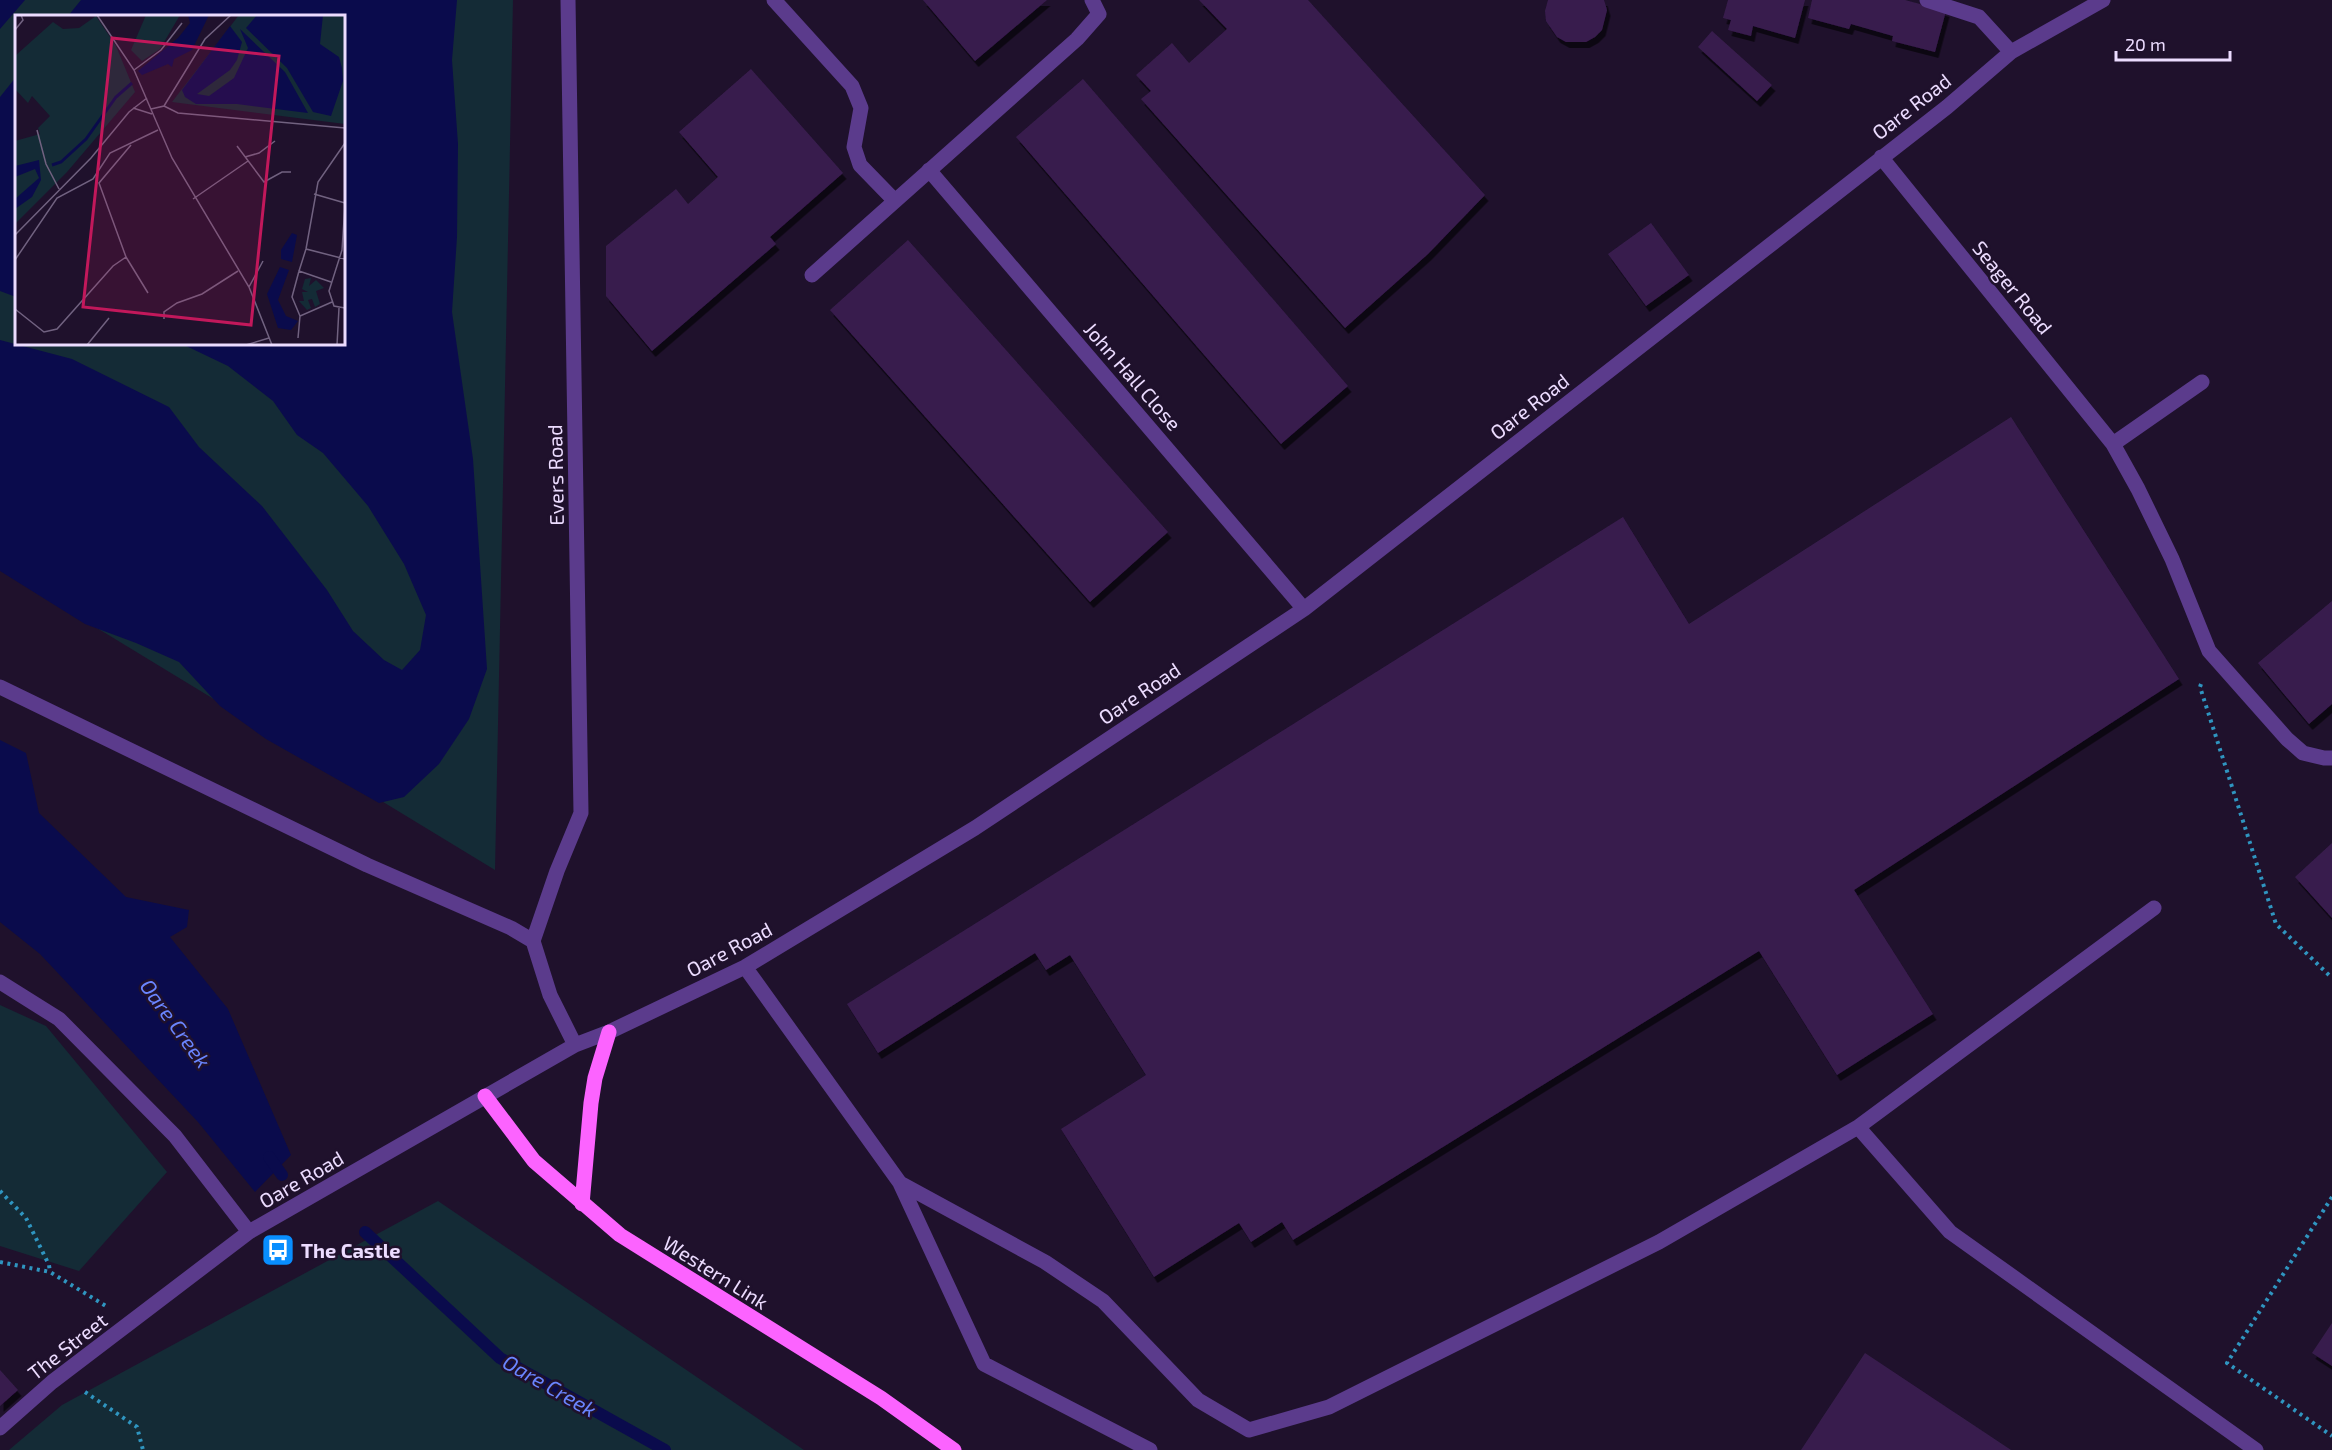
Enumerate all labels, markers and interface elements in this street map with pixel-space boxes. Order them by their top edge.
inset map [15,15,345,345]
scale bar [2116,24,2230,62]
text: 20 m [2125,33,2166,55]
street label: Oare Road [1867,68,1955,144]
street label: Seager Road [1968,236,2058,338]
street label: John Hall Close [1079,317,1187,435]
street label: Oare Road [1485,368,1573,444]
street label: Evers Road [542,424,568,526]
street label: Oare Road [1094,657,1184,729]
street label: Oare Road [682,916,776,982]
water label: Oare Creek [135,974,217,1072]
street label: Oare Road [255,1145,347,1213]
street label: Western Link [659,1230,773,1314]
bus stop icon: The Castle [260,1232,296,1268]
place label: The Castle [301,1238,400,1262]
street label: The Street [23,1307,112,1384]
water label: Oare Creek [499,1348,601,1422]

